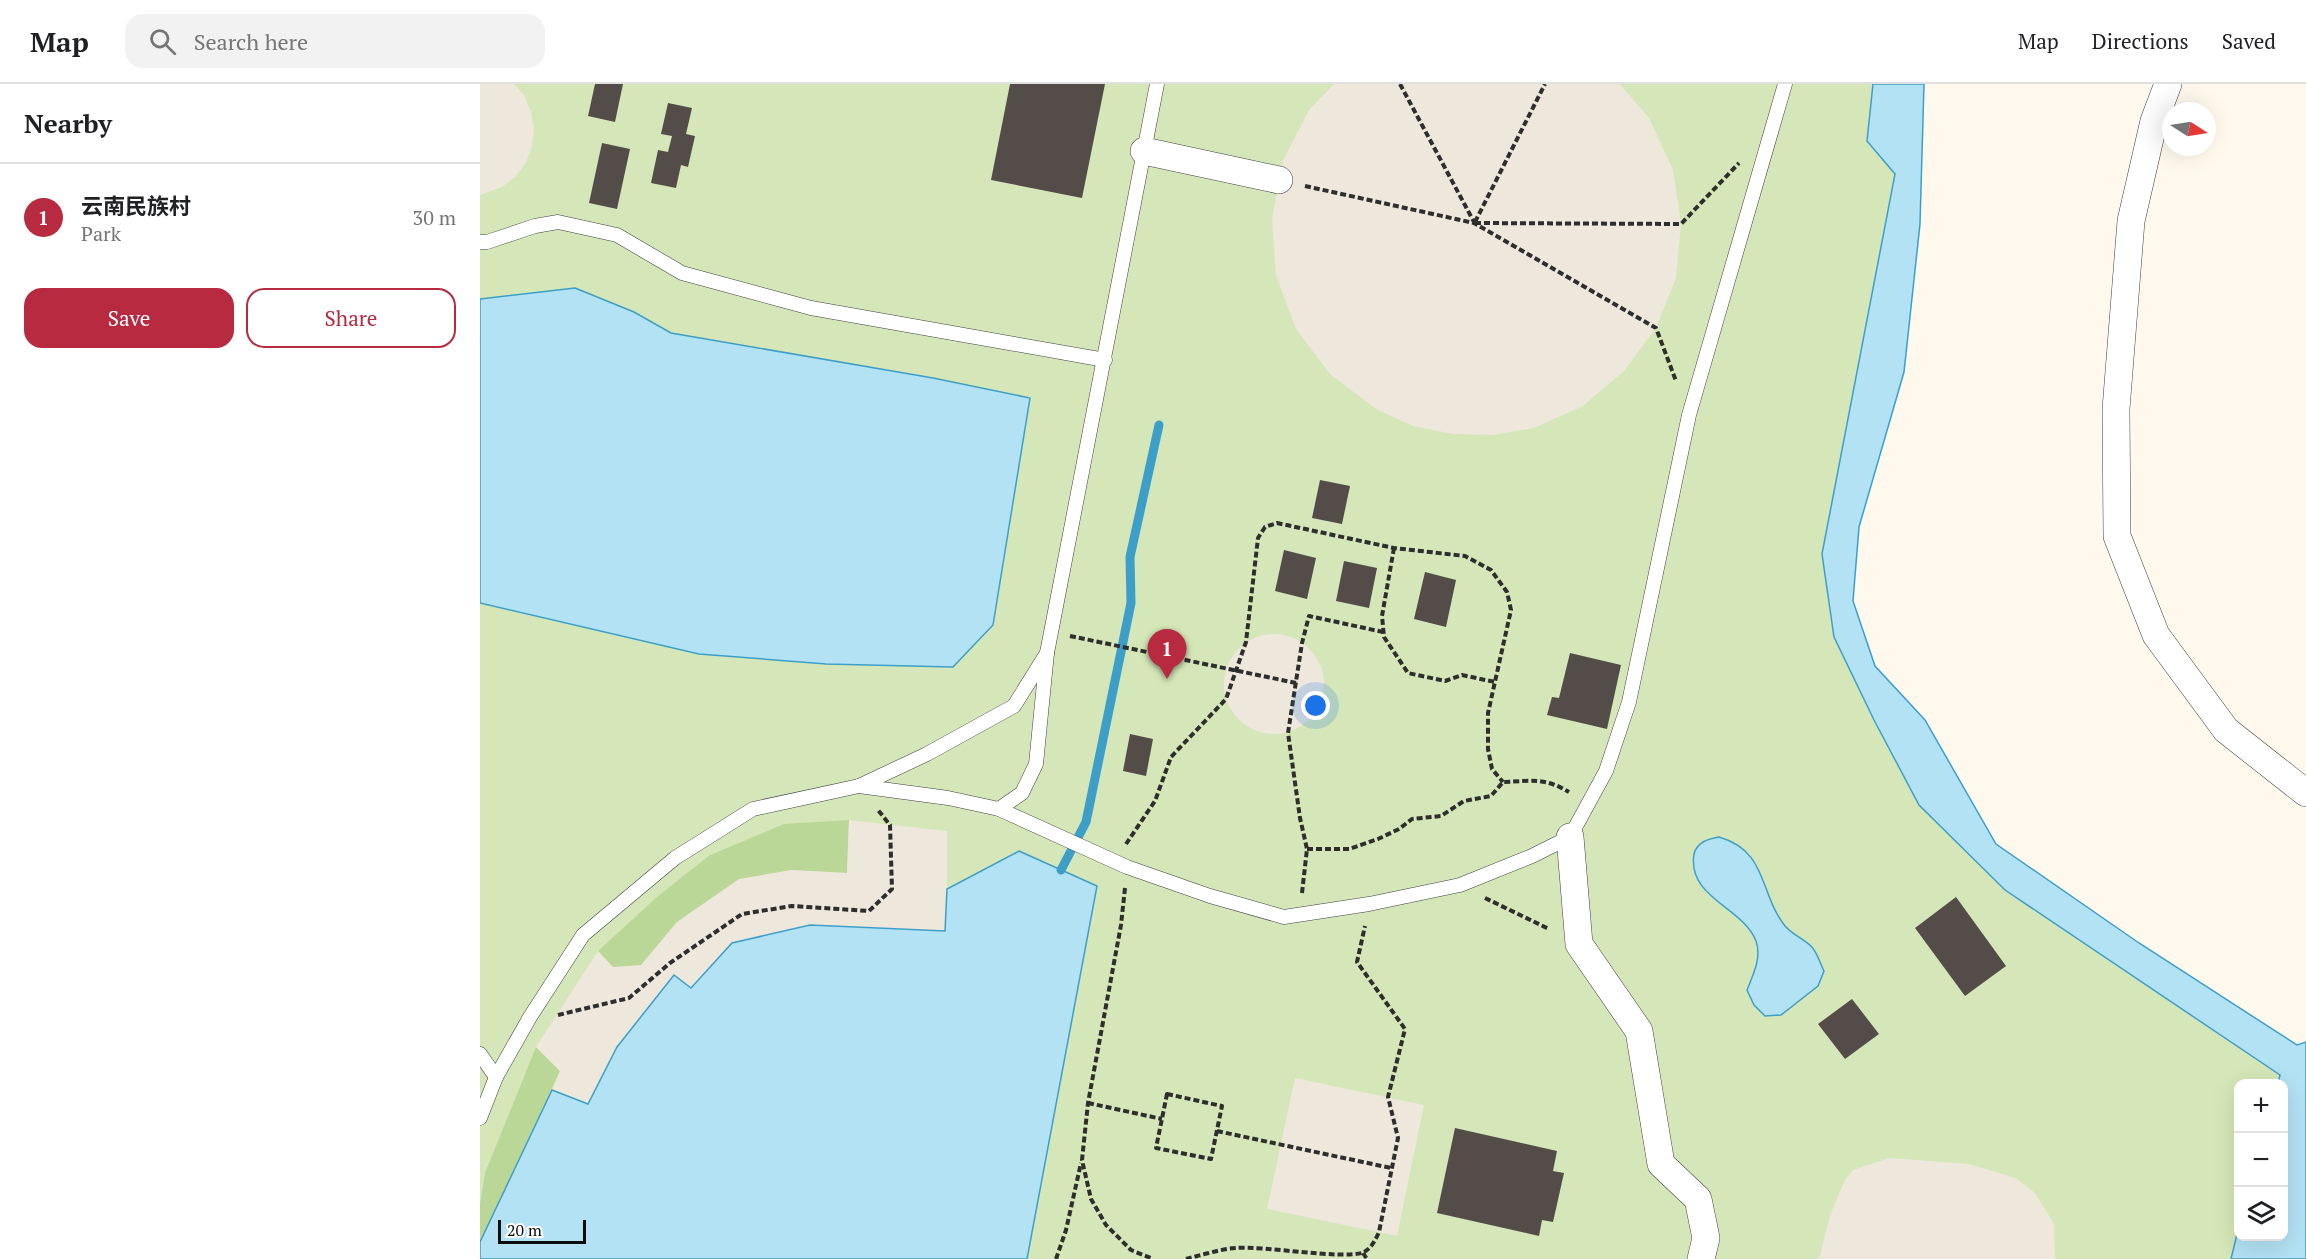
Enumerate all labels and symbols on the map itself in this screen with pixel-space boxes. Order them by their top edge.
north arrow [2162,102,2216,156]
pin: 1 [1148,630,1186,679]
your location [1301,691,1330,720]
scale bar [498,1217,586,1244]

